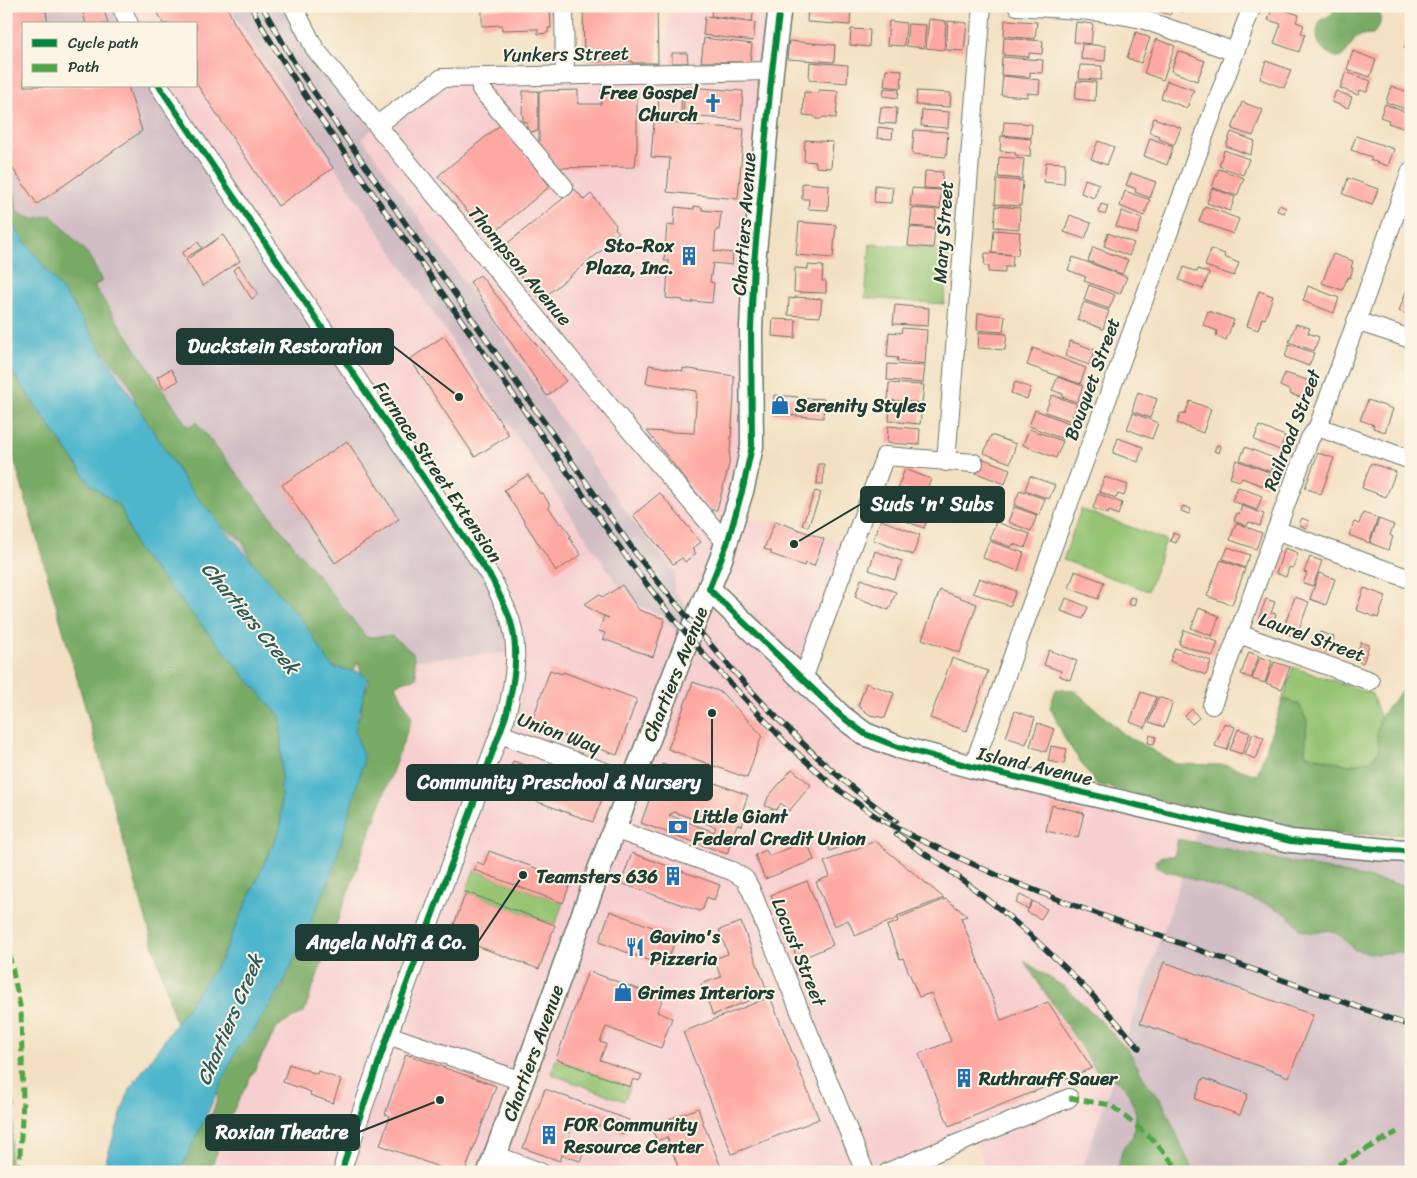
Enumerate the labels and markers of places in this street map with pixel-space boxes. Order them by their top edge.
place label: Free Gospel Church [599,76,700,131]
church icon: Free Gospel Church [702,92,724,114]
place label: Sto-Rox Plaza, Inc. [586,229,675,284]
building icon: Sto-Rox Plaza, Inc. [678,245,700,267]
callout: Duckstein Restoration [177,329,393,364]
place label: Serenity Styles [794,389,927,422]
shop icon: Serenity Styles [769,394,791,416]
callout: Suds 'n' Subs [861,487,1004,522]
callout: Community Preschool & Nursery [407,765,712,800]
place label: Little Giant Federal Credit Union [692,800,867,855]
bank icon: Little Giant Federal Credit Union [667,816,689,838]
place label: Teamsters 636 [536,860,658,893]
building icon: Teamsters 636 [662,865,684,887]
place label: Gavino's Pizzeria [649,920,721,975]
callout: Angela Nolfi & Co. [296,925,478,960]
restaurant icon: Gavino's Pizzeria [624,936,646,958]
place label: Grimes Interiors [637,976,776,1009]
shop icon: Grimes Interiors [612,981,634,1003]
place label: Ruthrauff Sauer [978,1062,1119,1095]
building icon: Ruthrauff Sauer [953,1067,975,1089]
place label: FOR Community Resource Center [563,1108,704,1163]
callout: Roxian Theatre [206,1115,359,1150]
building icon: FOR Community Resource Center [538,1124,560,1146]

